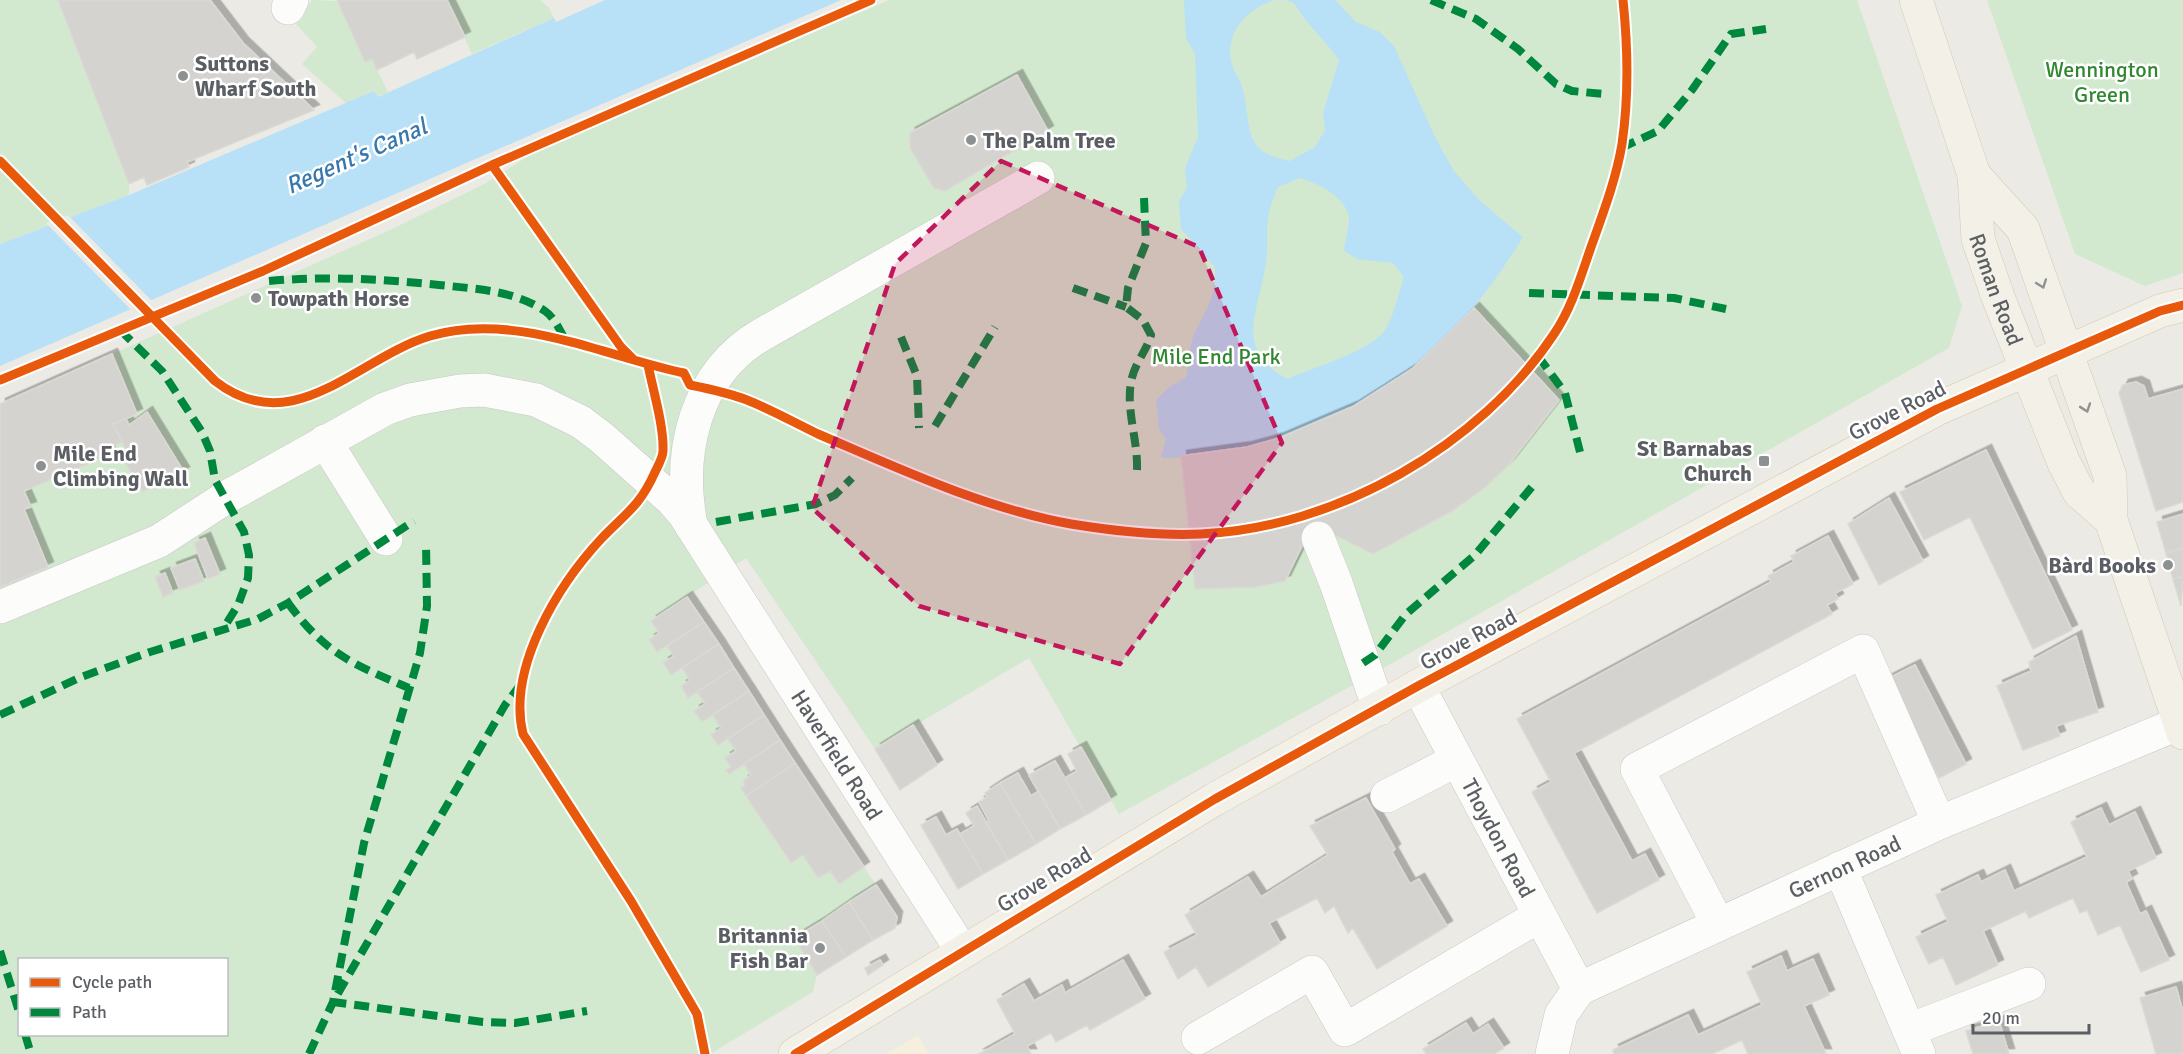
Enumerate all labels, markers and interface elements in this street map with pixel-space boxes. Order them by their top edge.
place label: Suttons Wharf South [195,50,317,102]
park label: Wennington Green [2045,56,2159,108]
marker: Suttons Wharf South [176,69,190,83]
water label: Regent's Canal [281,111,433,201]
place label: The Palm Tree [983,127,1116,154]
marker: The Palm Tree [964,133,978,147]
street label: Roman Road [1963,230,2029,349]
one-way arrow [2035,279,2048,289]
place label: Towpath Horse [268,285,409,312]
marker: Towpath Horse [249,291,263,305]
park label: Mile End Park [1151,343,1281,370]
street label: Grove Road [1844,374,1950,446]
one-way arrow [2079,402,2092,413]
place label: St Barnabas Church [1637,435,1752,487]
place label: Mile End Climbing Wall [53,440,188,492]
marker: St Barnabas Church [1757,454,1771,468]
marker: Mile End Climbing Wall [34,459,48,473]
place label: Bàrd Books [2048,552,2156,579]
marker: Bàrd Books [2161,558,2175,572]
street label: Grove Road [1415,603,1521,676]
street label: Haverfield Road [785,685,888,825]
street label: Thoydon Road [1456,774,1541,902]
street label: Gernon Road [1784,829,1905,905]
street label: Grove Road [992,841,1097,918]
place label: Britannia Fish Bar [718,922,808,974]
marker: Britannia Fish Bar [813,941,827,955]
legend [18,958,228,1036]
text: Cycle path [72,971,152,993]
scale bar [1973,997,2088,1035]
text: Path [72,1001,107,1023]
text: 20 m [1982,1007,2020,1029]

